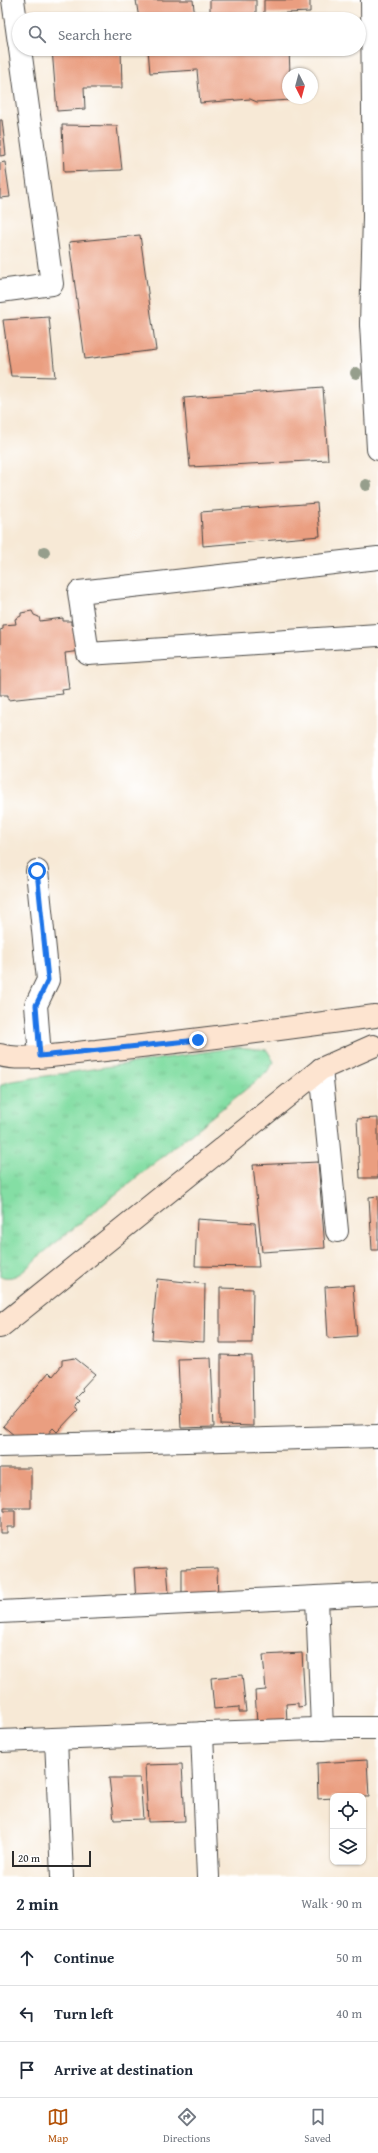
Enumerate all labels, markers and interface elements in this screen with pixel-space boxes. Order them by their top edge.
search box [12,12,366,56]
icon: search [26,23,48,45]
text: Search here [58,24,132,45]
north arrow [282,68,318,104]
route start [28,862,46,880]
route end [189,1031,207,1049]
map controls [330,1793,366,1865]
button: locate [330,1793,366,1829]
button: layers [330,1829,366,1865]
scale bar [12,1849,91,1868]
text: 20 m [18,1850,40,1866]
text: 2 min [16,1891,58,1916]
text: Walk · 90 m [301,1894,362,1913]
icon: ahead [16,1947,38,1969]
text: Continue [54,1947,115,1968]
text: 50 m [336,1948,362,1967]
icon: left [16,2003,38,2025]
text: Turn left [54,2003,113,2024]
text: 40 m [336,2004,362,2023]
icon: arrive [16,2059,38,2081]
text: Arrive at destination [54,2059,193,2080]
tab: Map [47,2106,69,2146]
tab: Directions [163,2106,210,2146]
tab: Saved [304,2106,331,2146]

